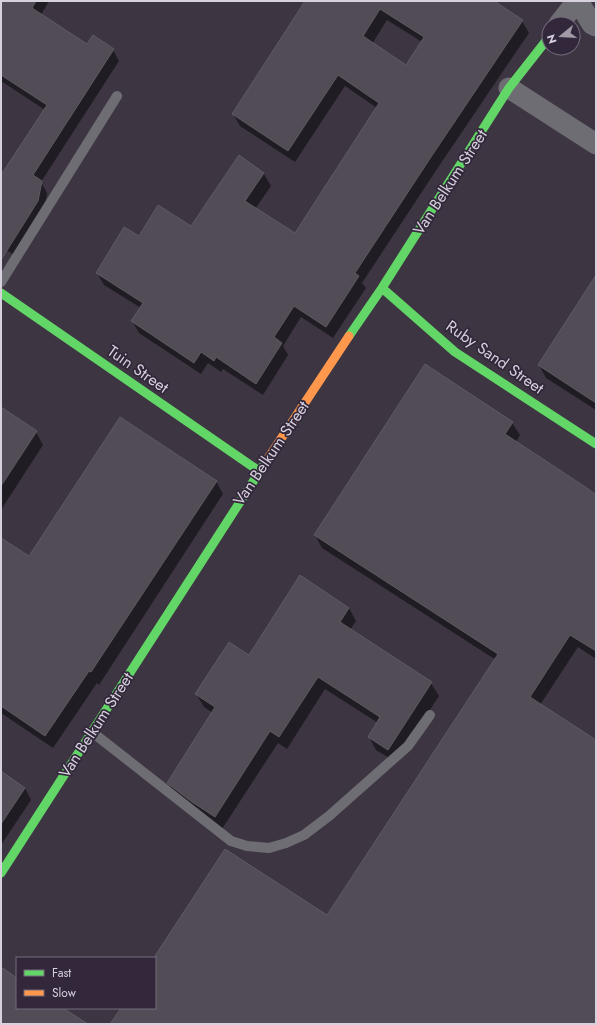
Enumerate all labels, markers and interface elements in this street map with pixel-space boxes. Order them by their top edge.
north arrow [541,16,581,56]
text: N [543,32,560,46]
street label: Van Belkum Street [407,125,493,239]
street label: Ruby Sand Street [441,315,549,400]
street label: Tuin Street [103,339,173,399]
street label: Van Belkum Street [228,396,315,510]
street label: Van Belkum Street [53,668,139,782]
legend [16,957,156,1009]
text: Fast [52,964,71,982]
text: Slow [52,984,77,1002]

